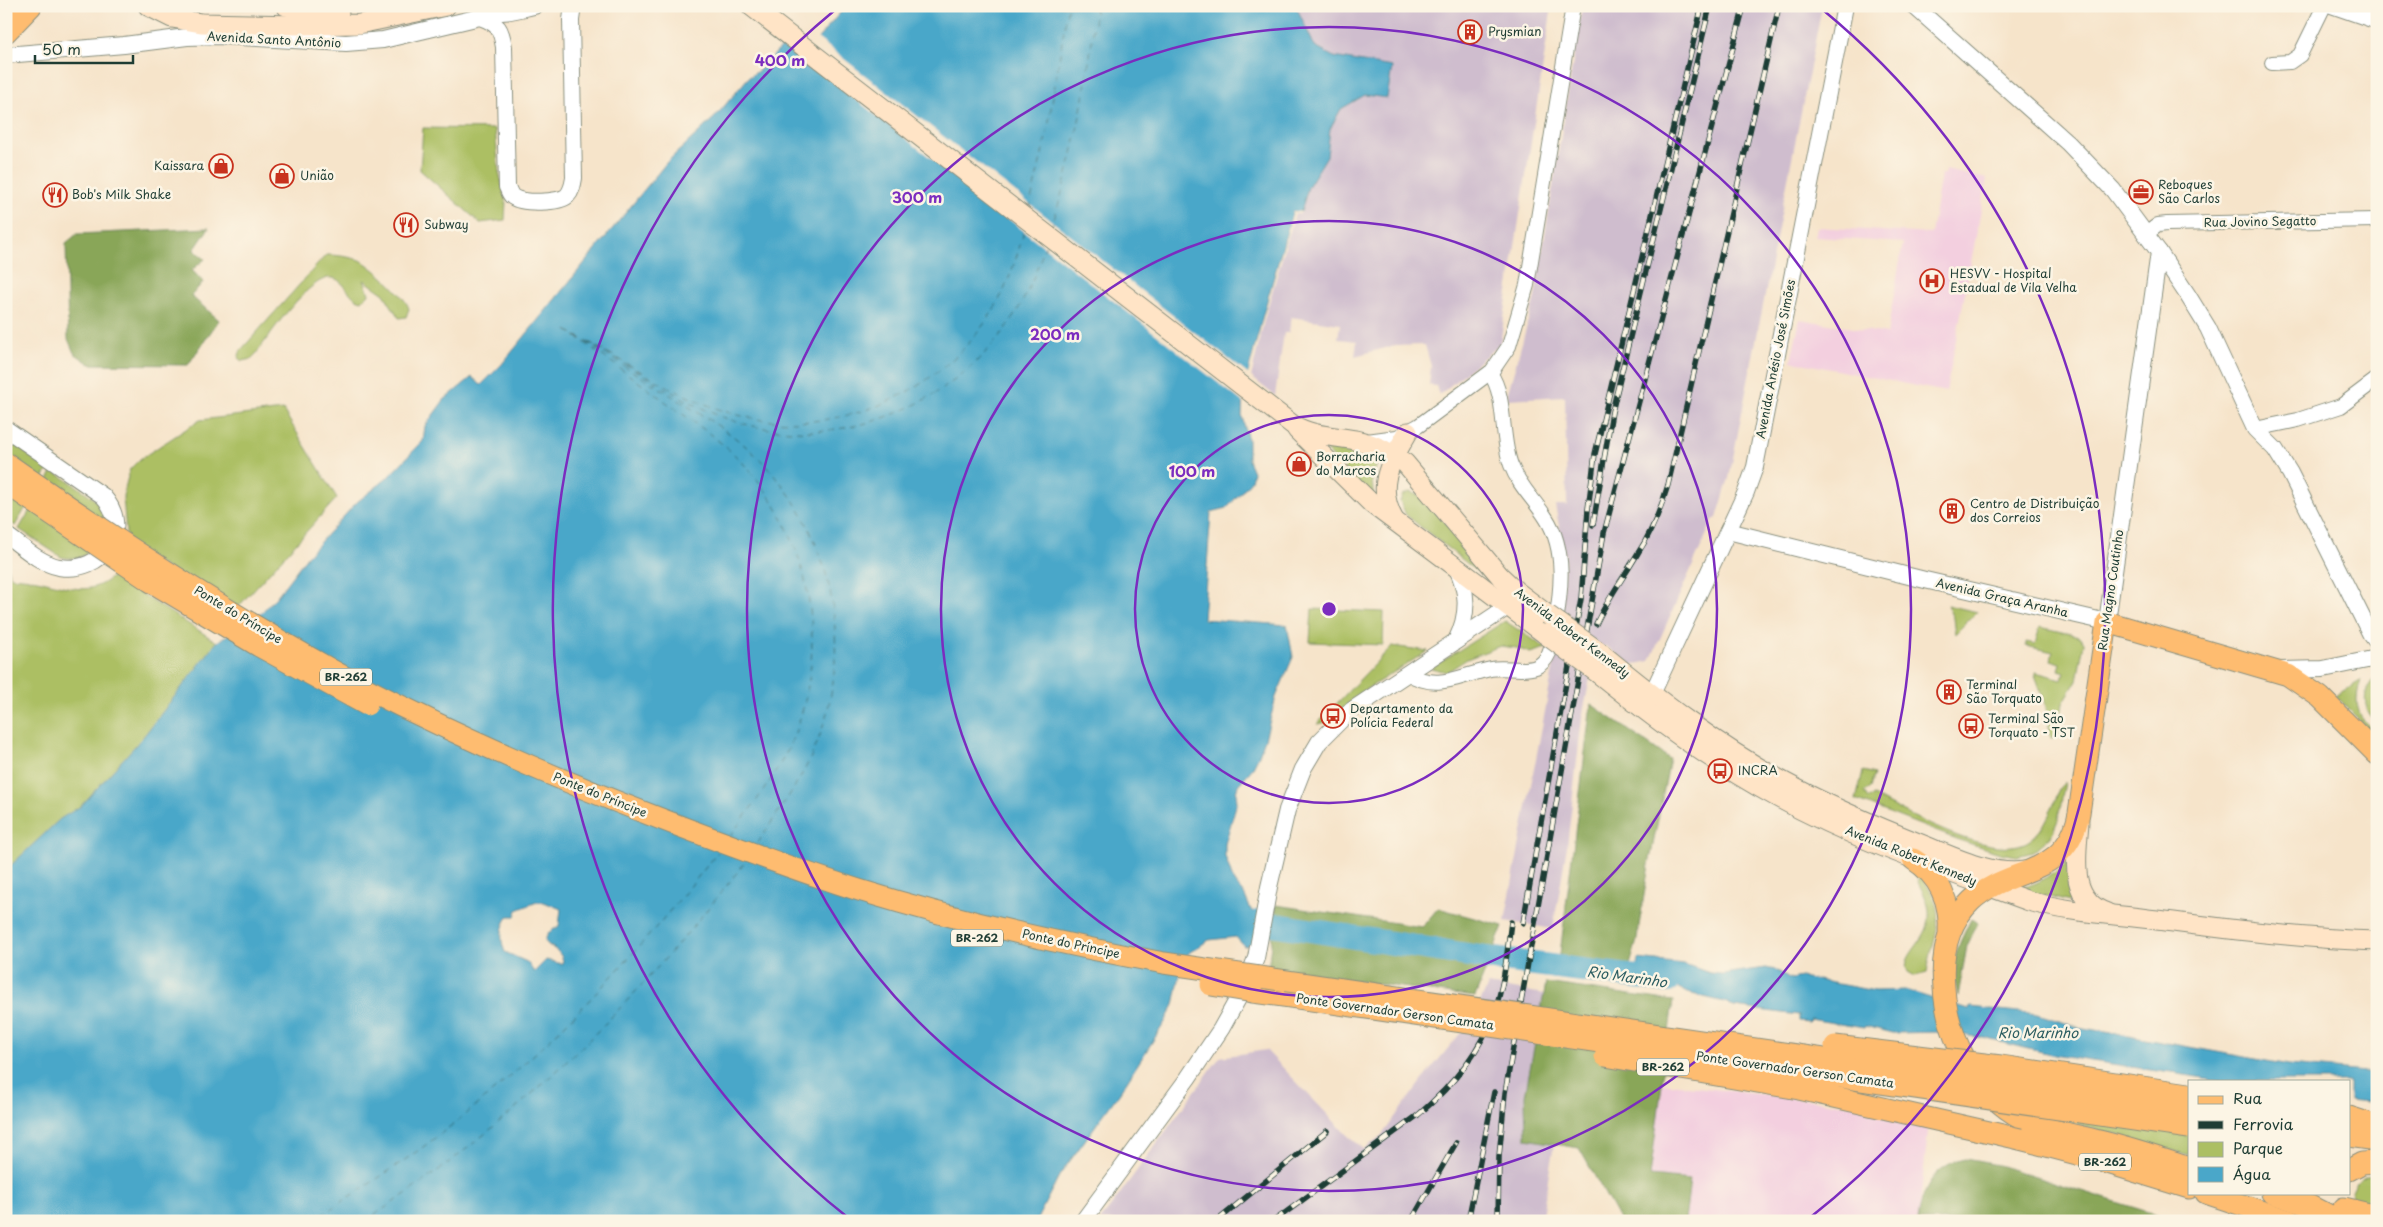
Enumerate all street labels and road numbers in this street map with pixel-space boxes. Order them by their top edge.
street label: Avenida Santo Antônio [207,26,342,52]
street label: Rua Jovino Segatto [2203,211,2317,231]
street label: Avenida Anésio José Simões [1751,277,1799,440]
street label: Rua Magno Coutinho [2093,528,2127,652]
street label: Avenida Graça Aranha [1934,573,2071,621]
street label: Ponte do Príncipe [191,581,286,647]
street label: Avenida Robert Kennedy [1511,583,1634,682]
road number: BR-262 [320,669,372,686]
street label: Ponte do Príncipe [551,767,650,821]
street label: Avenida Robert Kennedy [1843,820,1980,890]
street label: Ponte do Príncipe [1021,924,1122,962]
road number: BR-262 [951,930,1003,946]
street label: Ponte Governador Gerson Camata [1295,988,1496,1034]
street label: Ponte Governador Gerson Camata [1695,1046,1896,1092]
road number: BR-262 [1637,1058,1689,1076]
road number: BR-262 [2079,1154,2131,1170]

